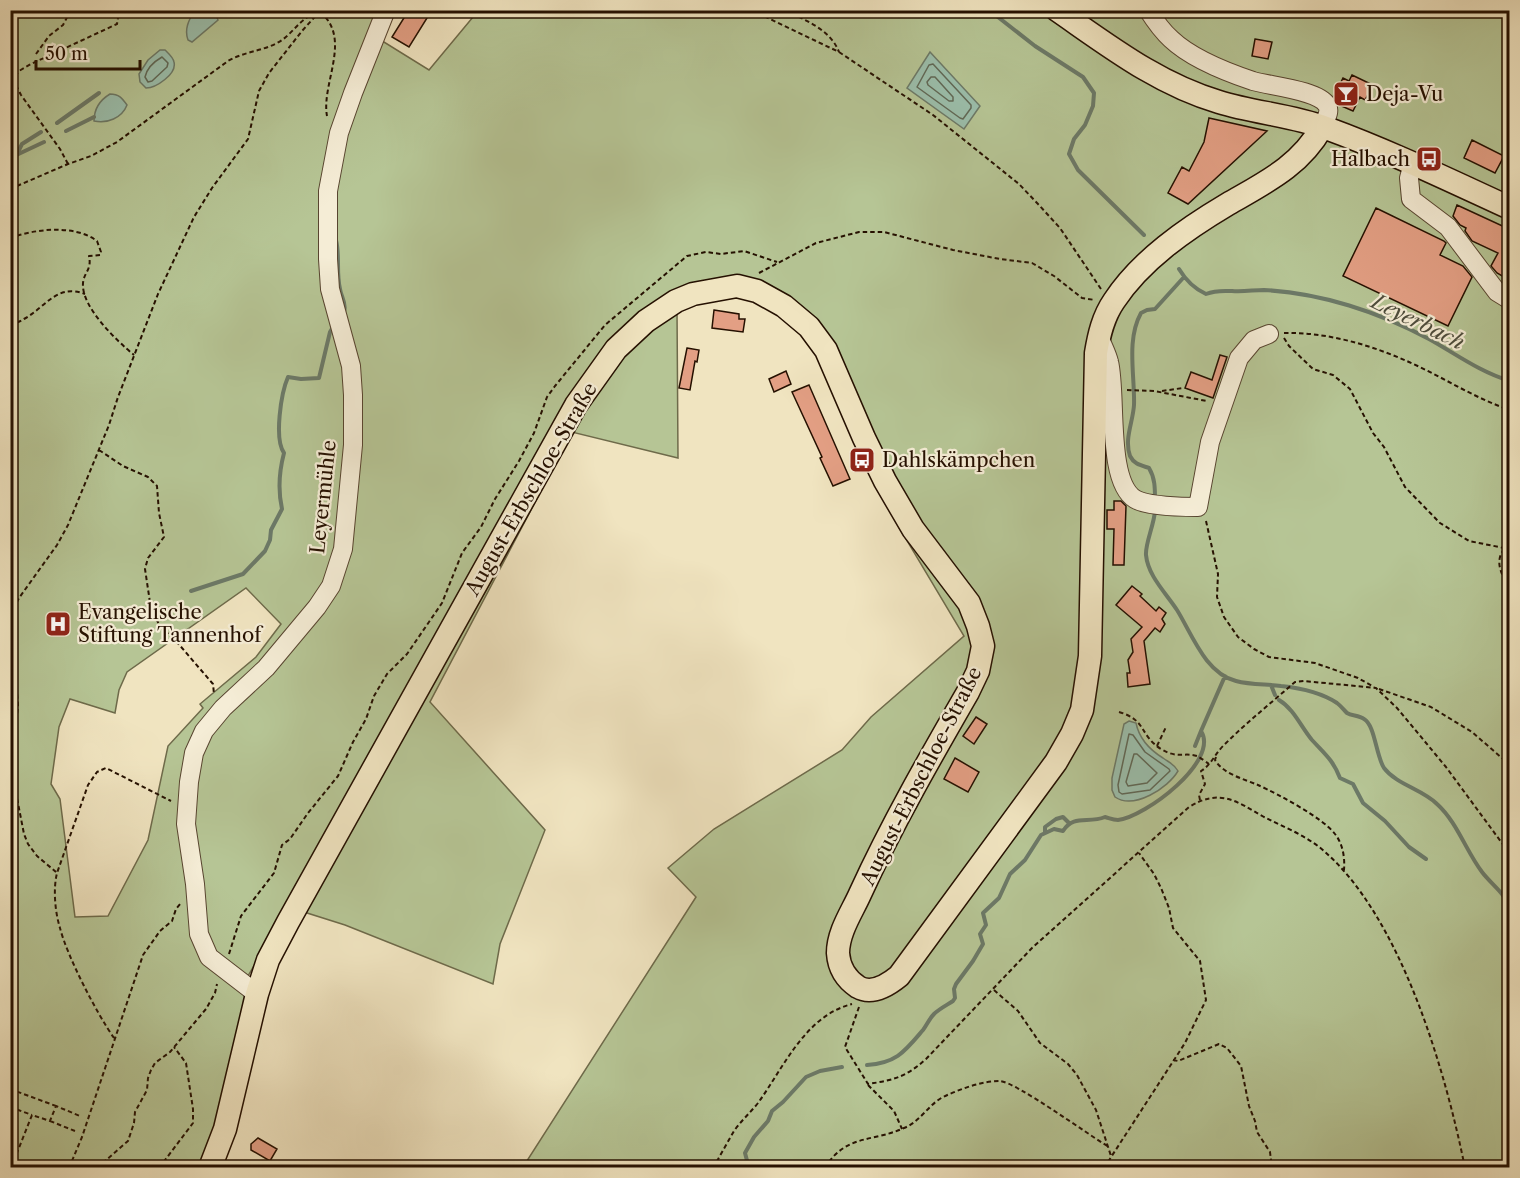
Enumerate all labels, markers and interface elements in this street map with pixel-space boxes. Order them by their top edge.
scale bar [36,33,140,71]
text: 50 m [45,43,88,65]
bar icon: Deja-Vu [1331,79,1361,109]
place label: Deja-Vu [1366,82,1443,106]
bus stop icon: Halbach [1414,144,1444,174]
place label: Halbach [1331,147,1410,171]
water label: Leyerbach [1366,288,1469,355]
street label: August-Erbschloe-Straße [460,378,602,601]
street label: Leyermühle [305,439,341,555]
bus stop icon: Dahlskämpchen [847,445,877,475]
place label: Dahlskämpchen [882,448,1036,472]
place label: Evangelische Stiftung Tannenhof [78,600,264,647]
hospital icon: Evangelische Stiftung Tannenhof [43,609,73,639]
street label: August-Erbschloe-Straße [855,663,987,890]

